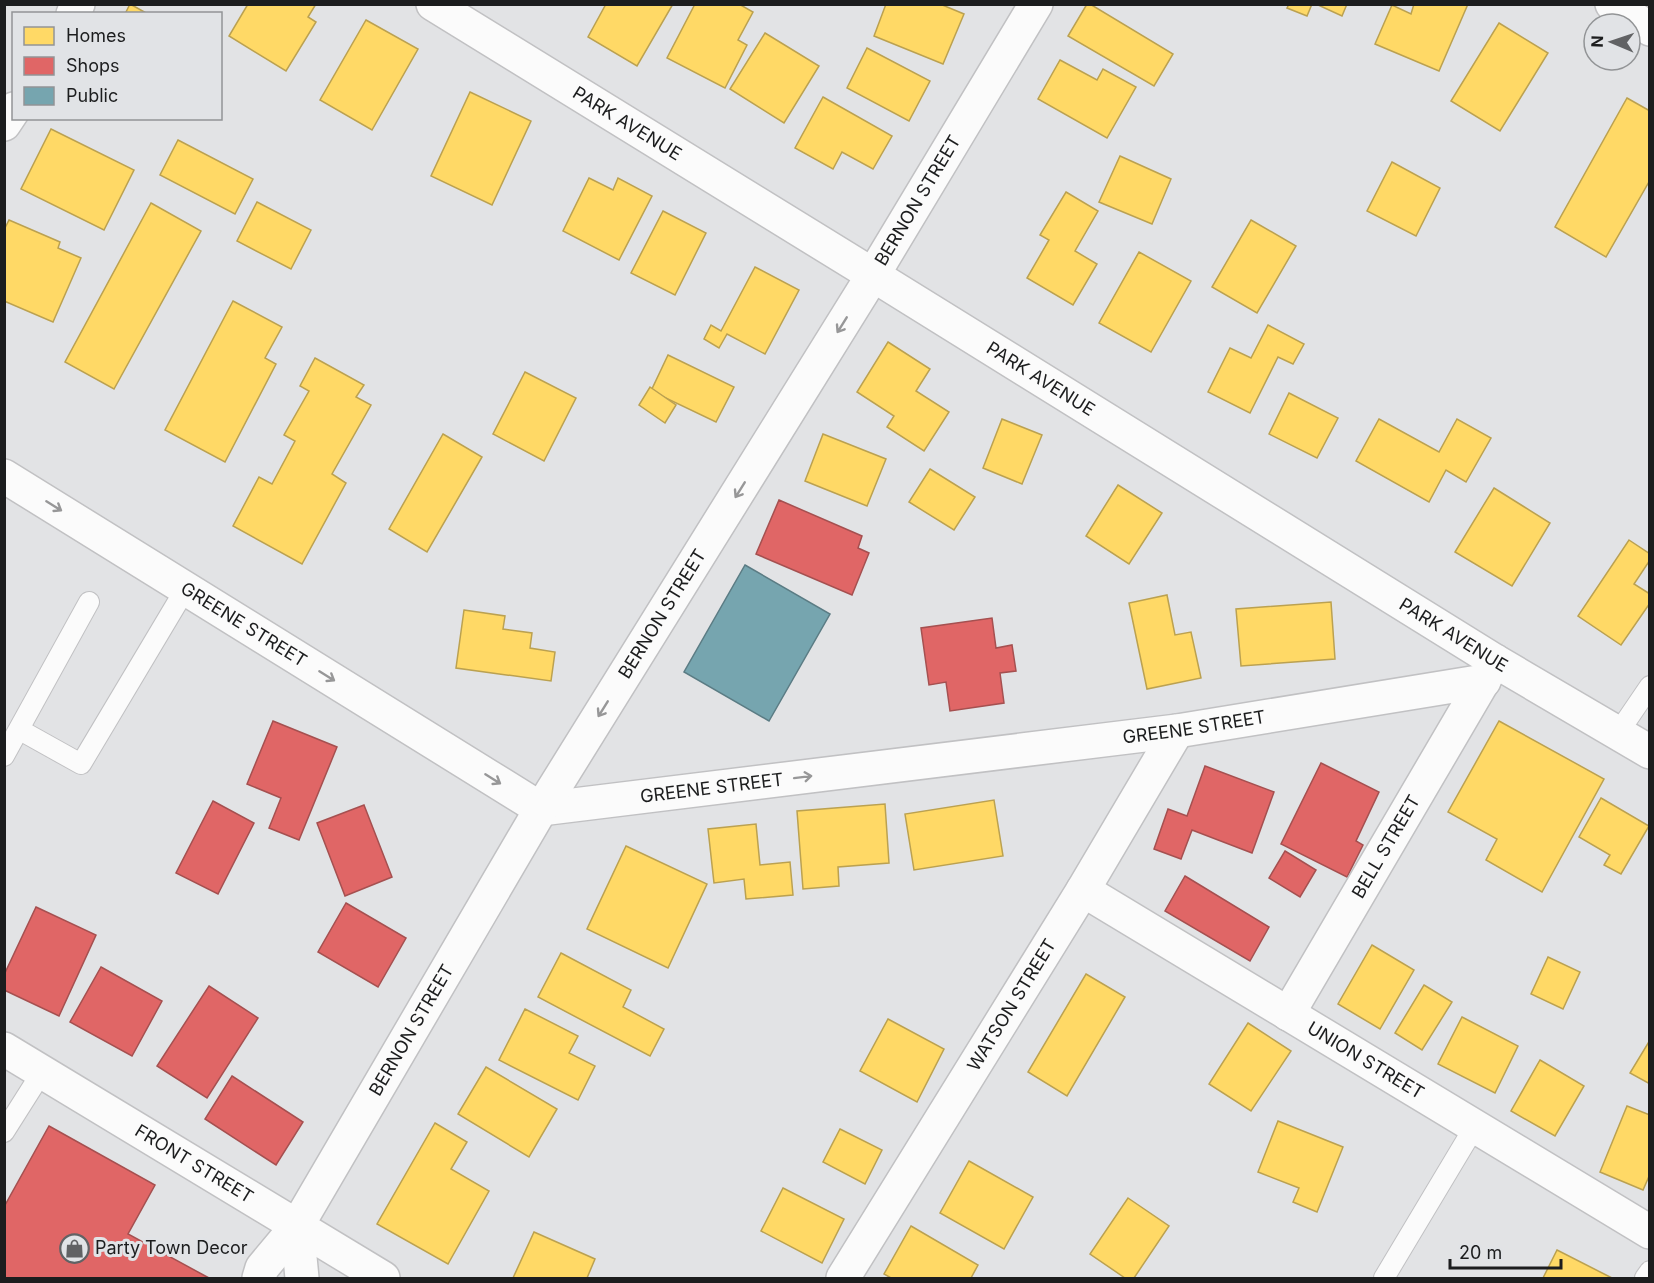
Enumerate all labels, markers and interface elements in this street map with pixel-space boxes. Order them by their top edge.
legend [12,12,222,120]
north arrow [1582,12,1642,72]
text: Homes [66,25,126,46]
text: N [1587,35,1607,48]
text: Shops [66,55,120,76]
street label: PARK AVENUE [569,82,686,164]
text: Public [66,85,118,106]
street label: BERNON STREET [870,131,965,269]
one-way arrow [836,316,849,333]
street label: PARK AVENUE [983,337,1099,420]
one-way arrow [733,481,745,498]
one-way arrow [45,501,62,513]
street label: BERNON STREET [614,545,710,682]
street label: GREENE STREET [177,577,311,671]
street label: PARK AVENUE [1396,593,1512,676]
one-way arrow [318,670,335,682]
one-way arrow [597,700,609,717]
street label: GREENE STREET [1121,706,1267,748]
street label: GREENE STREET [639,768,785,807]
one-way arrow [793,771,812,782]
one-way arrow [484,772,501,785]
street label: BELL STREET [1347,791,1424,902]
street label: WATSON STREET [963,935,1060,1075]
street label: BERNON STREET [365,961,458,1099]
street label: UNION STREET [1304,1017,1428,1103]
street label: FRONT STREET [131,1120,257,1207]
shop icon: Party Town Decor [58,1232,90,1264]
scale bar [1450,1232,1561,1270]
place label: Party Town Decor [95,1237,248,1258]
text: 20 m [1459,1242,1502,1263]

